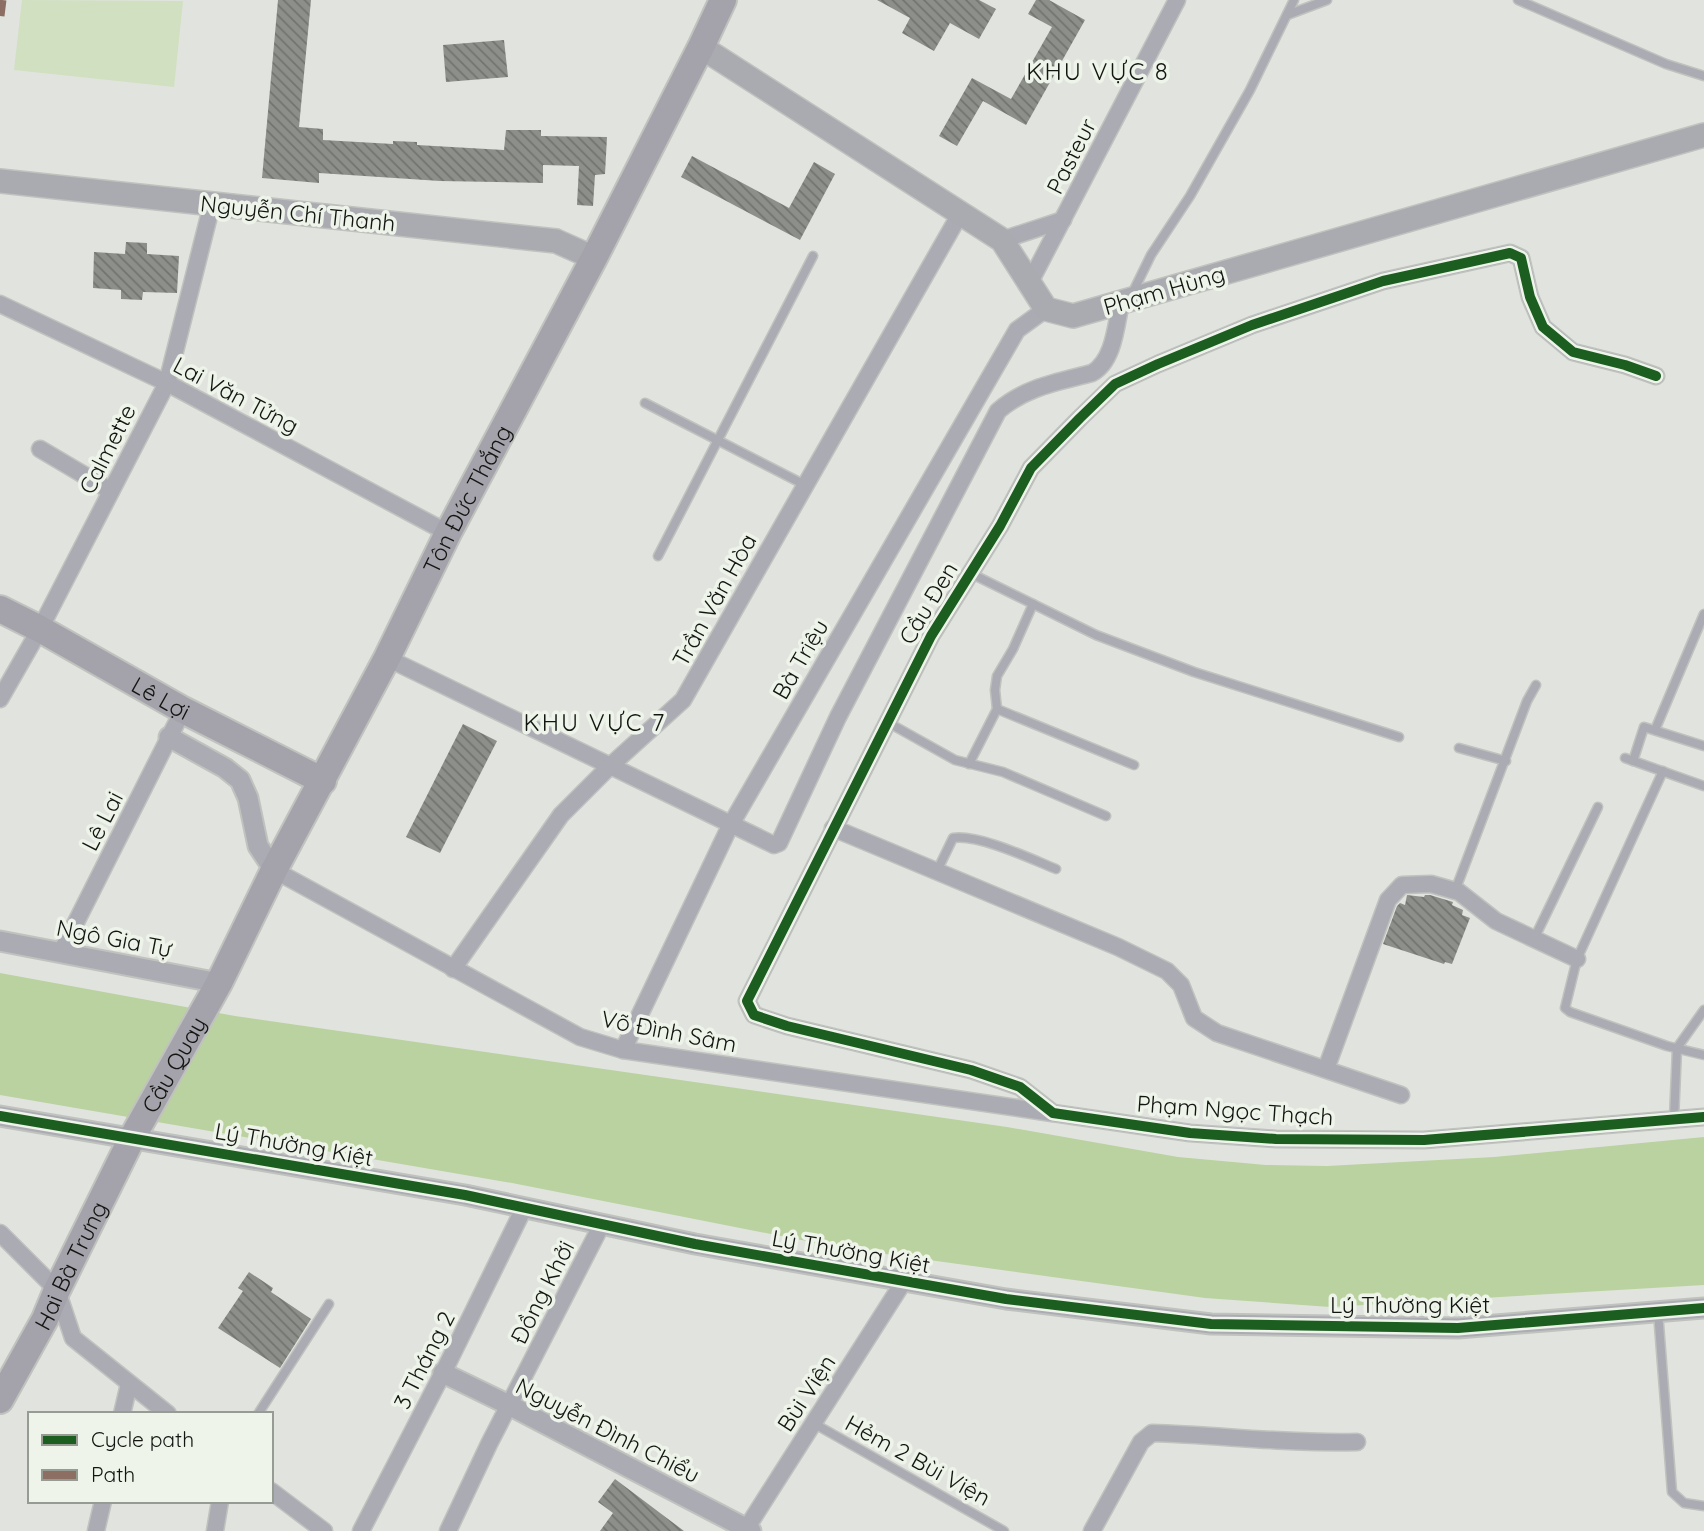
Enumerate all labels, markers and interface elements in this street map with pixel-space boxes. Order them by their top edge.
district label: KHU VỰC 8 [1026,56,1170,86]
street label: Pasteur [1040,113,1102,199]
street label: Nguyễn Chí Thanh [199,188,397,238]
street label: Phạm Hùng [1100,259,1228,321]
street label: Lai Văn Tửng [168,350,304,440]
street label: Calmette [72,399,142,499]
street label: Tôn Đức Thắng [416,420,517,578]
street label: Trần Văn Hòa [666,528,762,672]
street label: Cầu Đen [892,557,964,649]
street label: Bà Triệu [766,614,834,704]
street label: Lê Lợi [127,670,195,726]
district label: KHU VỰC 7 [524,707,666,737]
street label: Lê Lai [75,787,129,855]
street label: Ngô Gia Tự [54,913,175,964]
street label: Võ Đình Sâm [599,1004,739,1058]
street label: Cầu Quay [135,1011,212,1118]
street label: Phạm Ngọc Thạch [1136,1089,1334,1131]
street label: Lý Thường Kiệt [213,1116,376,1172]
street label: Hai Bà Trưng [27,1196,113,1335]
street label: Lý Thường Kiệt [770,1223,933,1279]
street label: Đồng Khởi [504,1236,580,1348]
street label: Lý Thường Kiệt [1330,1290,1490,1319]
street label: 3 Tháng 2 [387,1306,461,1414]
street label: Bùi Viện [770,1349,842,1437]
street label: Nguyễn Đình Chiểu [511,1371,705,1489]
street label: Hẻm 2 Bùi Viện [840,1408,996,1512]
legend [28,1412,273,1503]
text: Cycle path [91,1426,194,1452]
text: Path [91,1461,135,1487]

